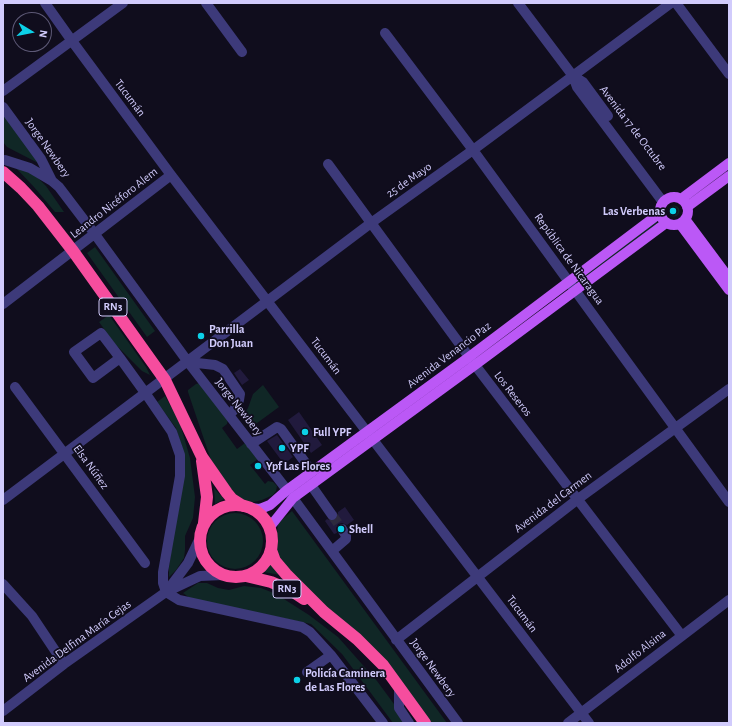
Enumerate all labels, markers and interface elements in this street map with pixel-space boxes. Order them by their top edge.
north arrow [12,12,52,52]
text: N [37,29,49,39]
street label: Tucumán [111,77,149,119]
street label: Avenida 17 de Octubre [596,83,670,173]
street label: Jorge Newbery [22,116,74,180]
street label: 25 de Mayo [384,159,434,201]
street label: Leandro Nicéforo Alem [67,164,161,242]
place label: Las Verbenas [603,204,665,218]
marker: Las Verbenas [668,206,678,216]
street label: República de Nicaragua [531,210,607,308]
road number: RN3 [99,298,127,316]
street label: Avenida Venancio Paz [404,319,494,391]
place label: Parrilla Don Juan [209,322,253,350]
marker: Parrilla Don Juan [196,331,206,341]
street label: Tucumán [307,335,345,377]
street label: Los Reseros [491,369,535,419]
street label: Jorge Newbery [212,375,266,439]
place label: Full YPF [313,425,351,439]
marker: Full YPF [300,427,310,437]
place label: YPF [290,441,309,455]
street label: Elsa Núñez [70,442,112,492]
marker: YPF [277,443,287,453]
place label: Ypf Las Flores [266,459,330,473]
marker: Ypf Las Flores [253,461,263,471]
street label: Avenida del Carmen [511,468,595,536]
place label: Shell [349,522,373,536]
marker: Shell [336,524,346,534]
road number: RN3 [273,580,301,598]
street label: Tucumán [503,593,541,635]
street label: Avenida Delfina María Cejas [20,597,134,685]
street label: Adolfo Alsina [611,626,669,676]
street label: Jorge Newbery [407,636,459,700]
place label: Policía Caminera de Las Flores [305,666,385,694]
marker: Policía Caminera de Las Flores [292,675,302,685]

